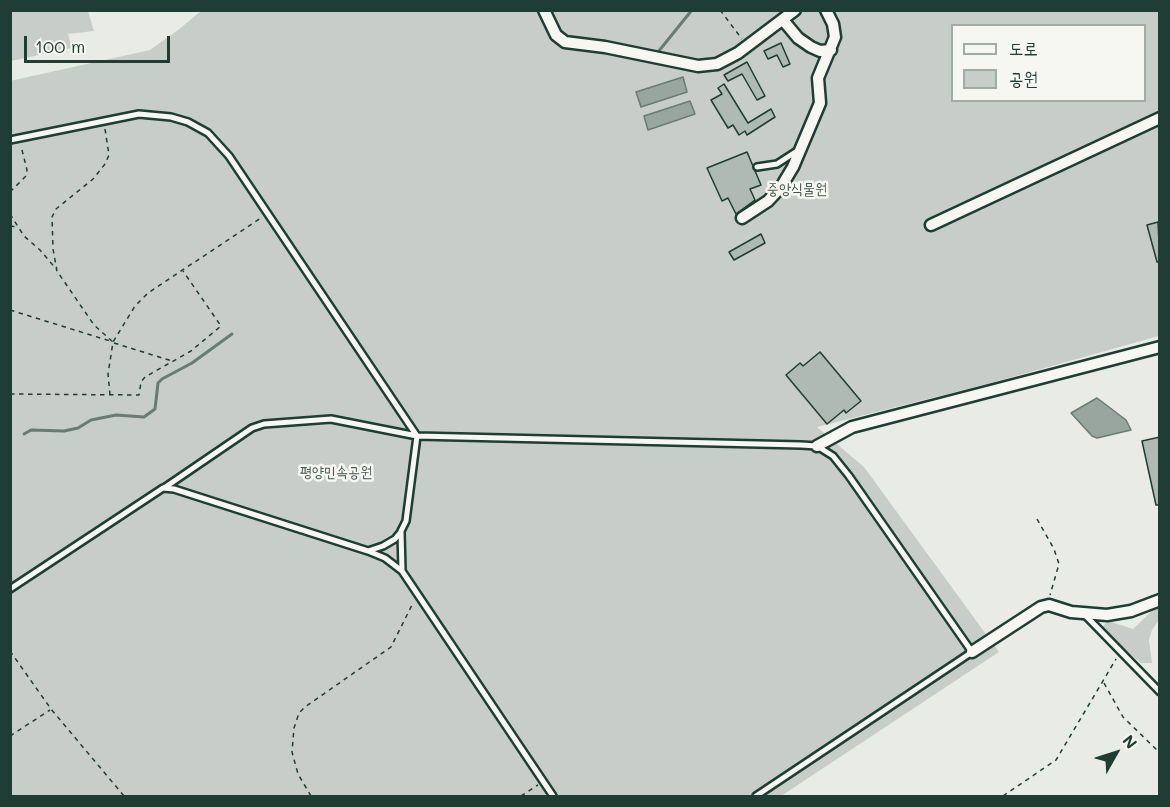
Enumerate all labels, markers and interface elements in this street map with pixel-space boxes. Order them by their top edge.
scale bar [27,24,172,62]
legend [951,24,1146,102]
text: 100 m [35,34,85,58]
text: 도로 [1009,36,1038,60]
text: 공원 [1009,66,1038,90]
park label: 중앙식물원 [767,180,827,198]
park label: 평양민속공원 [300,463,372,481]
north arrow [1086,723,1146,783]
text: N [1118,730,1142,753]

